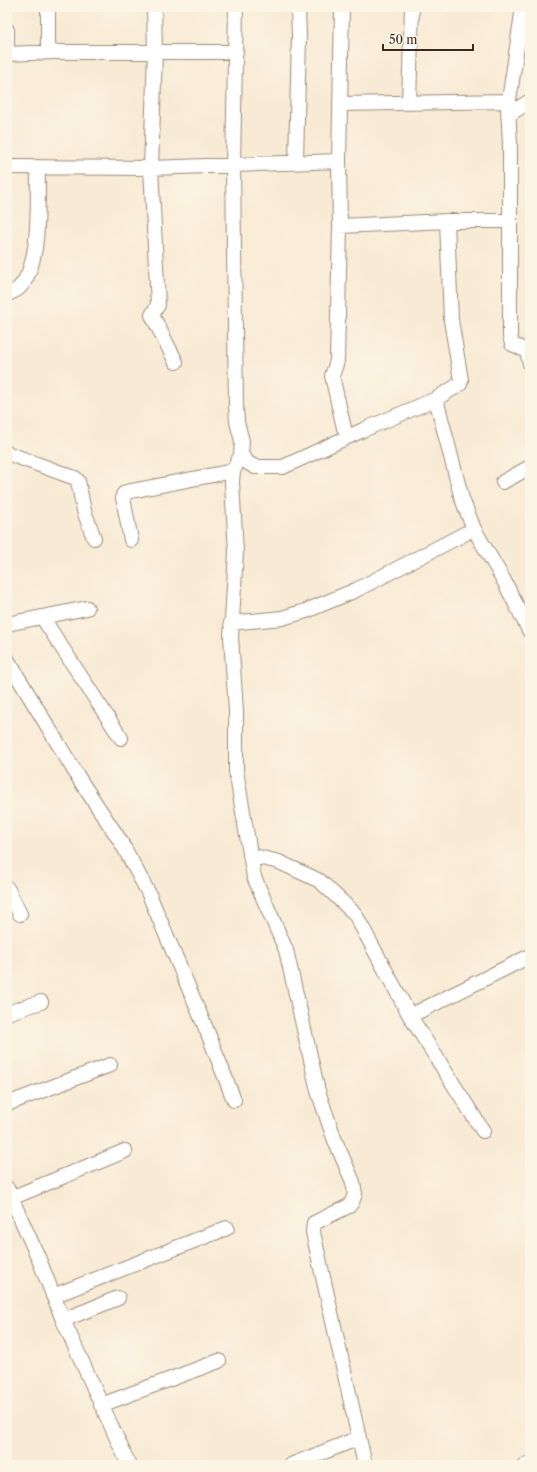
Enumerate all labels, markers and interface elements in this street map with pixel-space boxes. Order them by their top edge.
scale bar [383,26,473,52]
text: 50 m [389,32,418,47]

